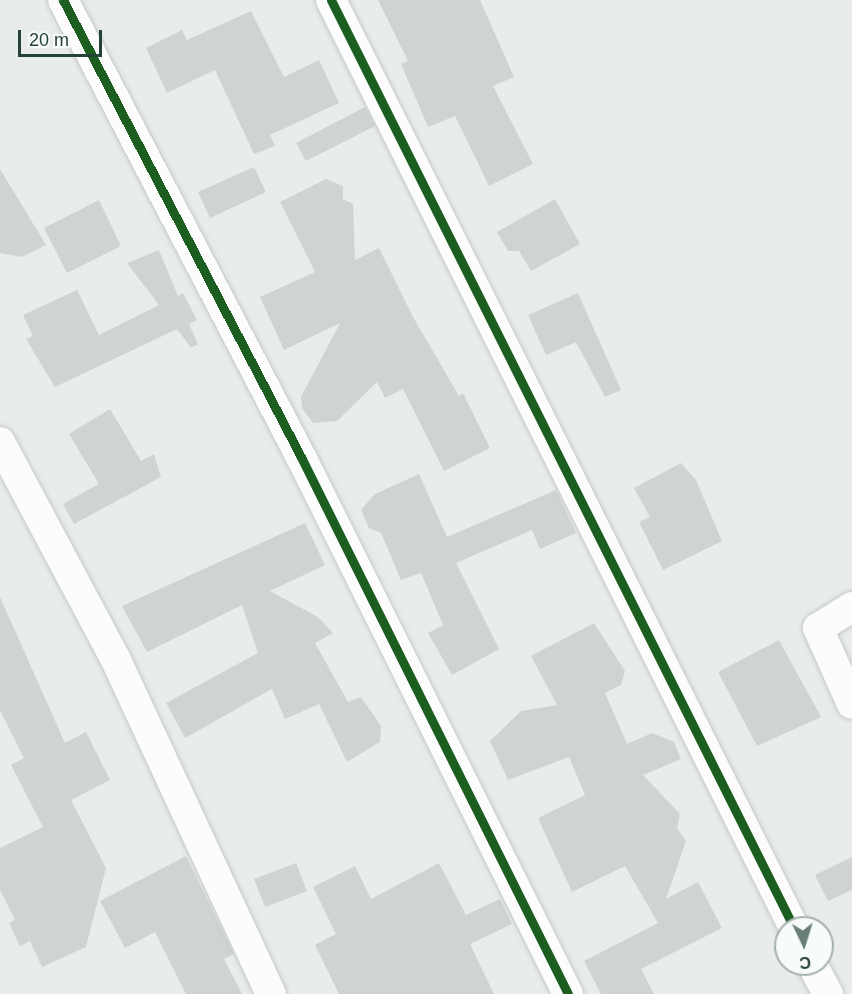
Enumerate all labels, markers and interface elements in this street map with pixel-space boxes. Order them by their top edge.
scale bar [21,18,105,56]
text: 20 m [29,30,69,50]
north arrow [774,916,834,976]
text: С [799,954,812,971]

